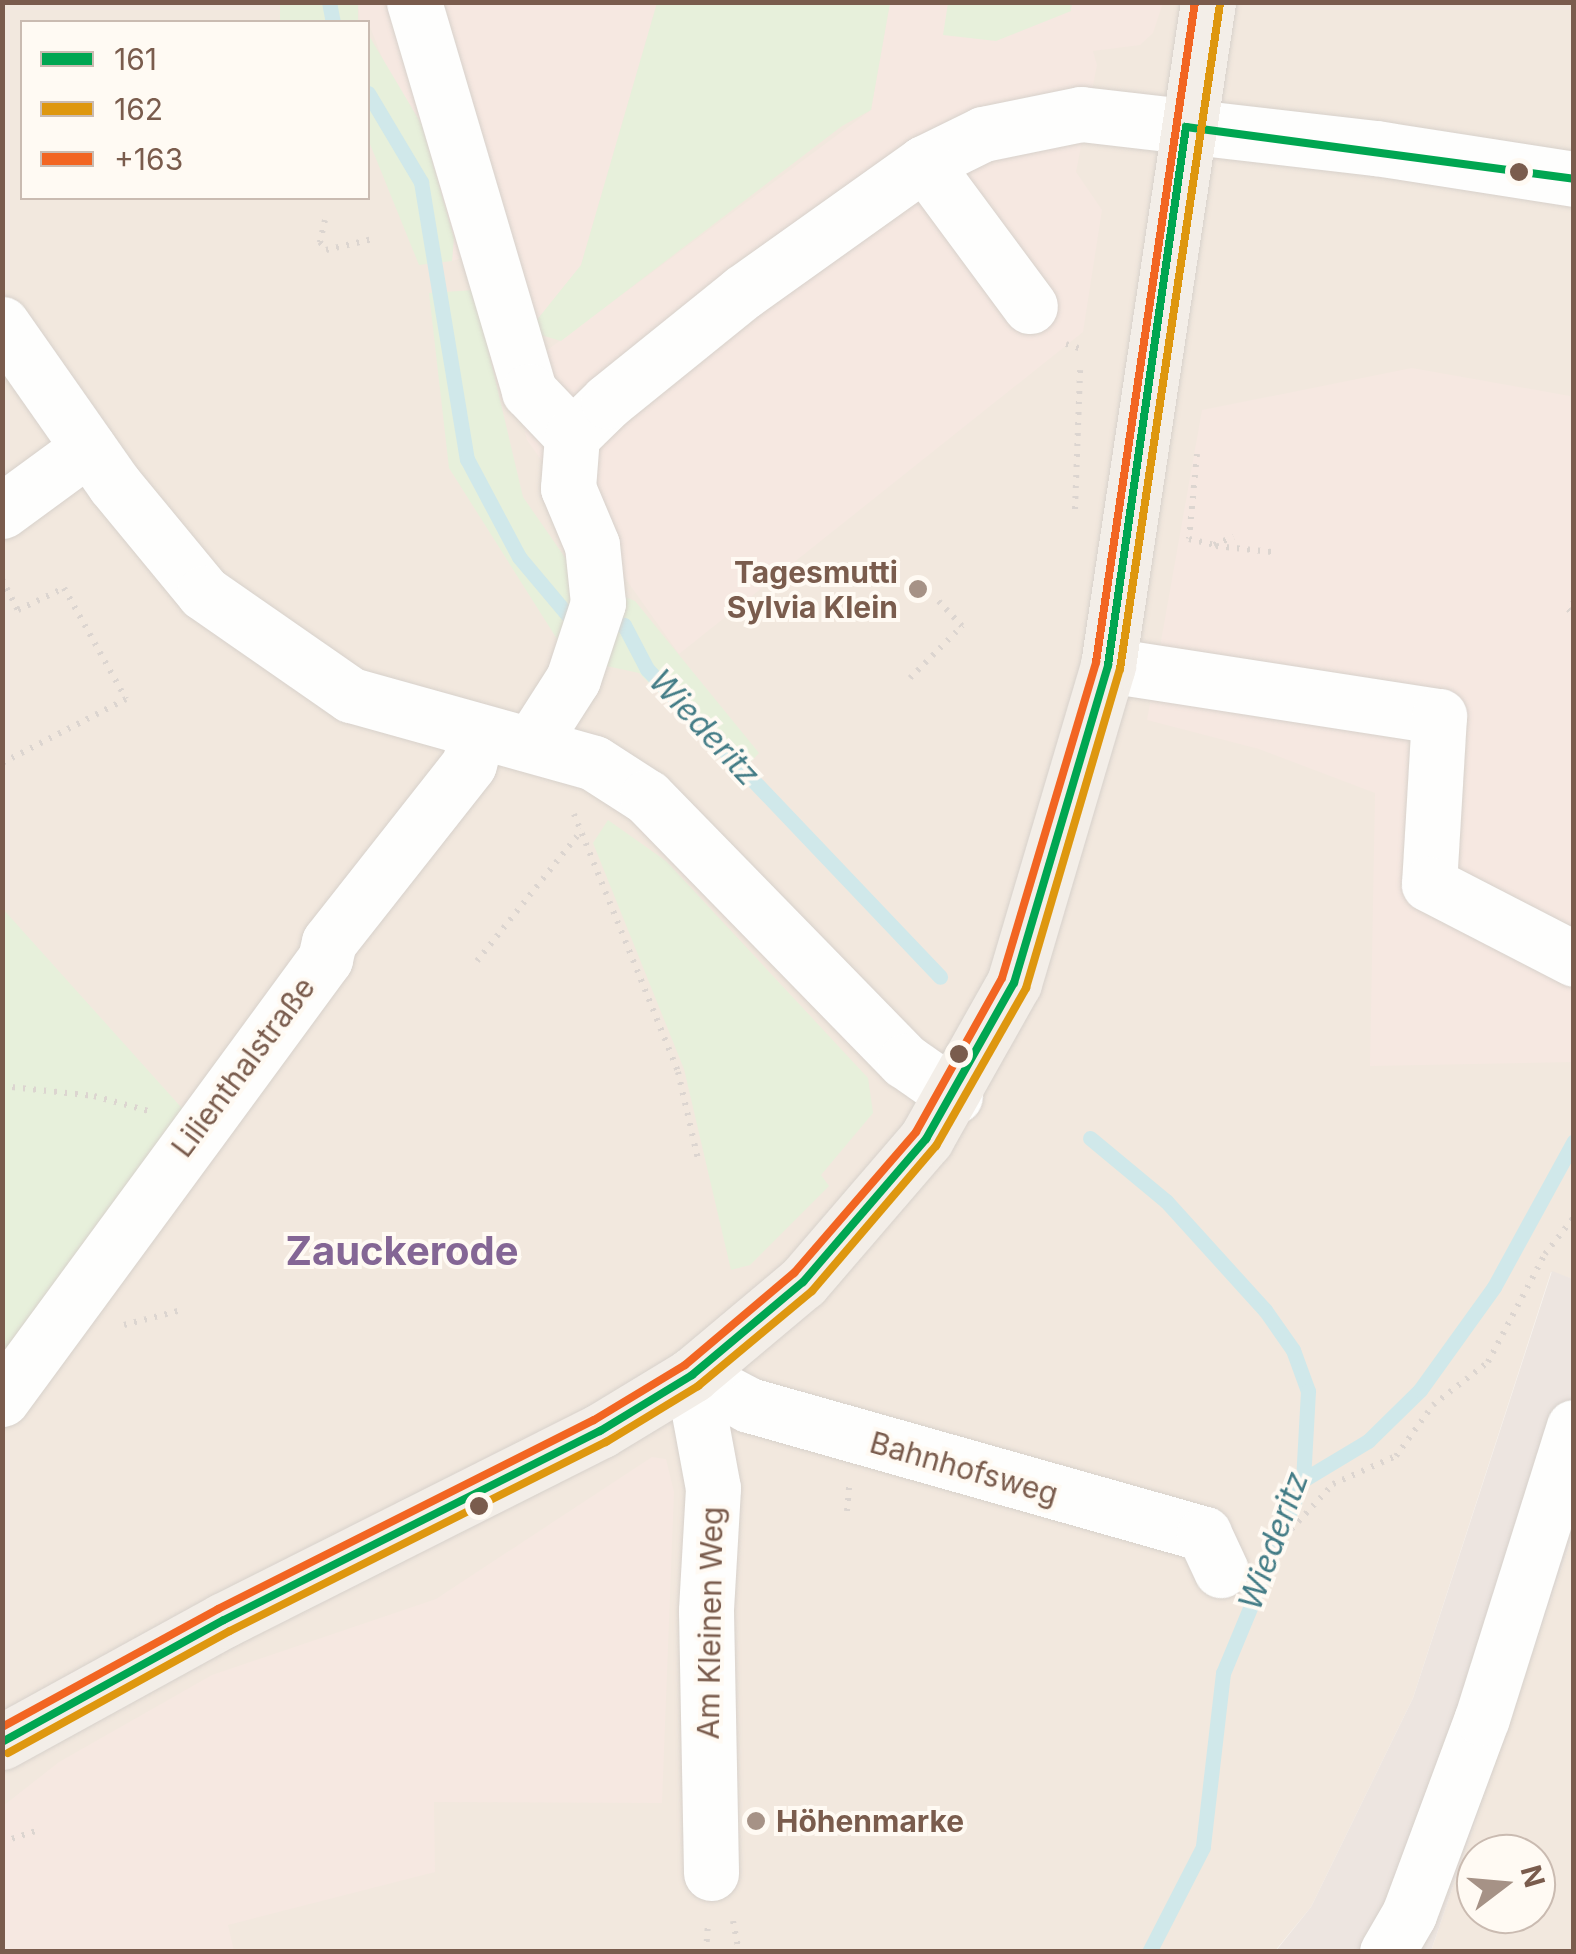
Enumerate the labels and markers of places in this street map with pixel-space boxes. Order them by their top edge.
unlabelled marker [1509,162,1529,182]
place label: Tagesmutti Sylvia Klein [727,554,898,624]
marker: Tagesmutti Sylvia Klein [907,578,929,600]
unlabelled marker [949,1044,969,1064]
unlabelled marker [469,1496,489,1516]
place label: Höhenmarke [776,1803,964,1839]
marker: Höhenmarke [745,1810,767,1832]

